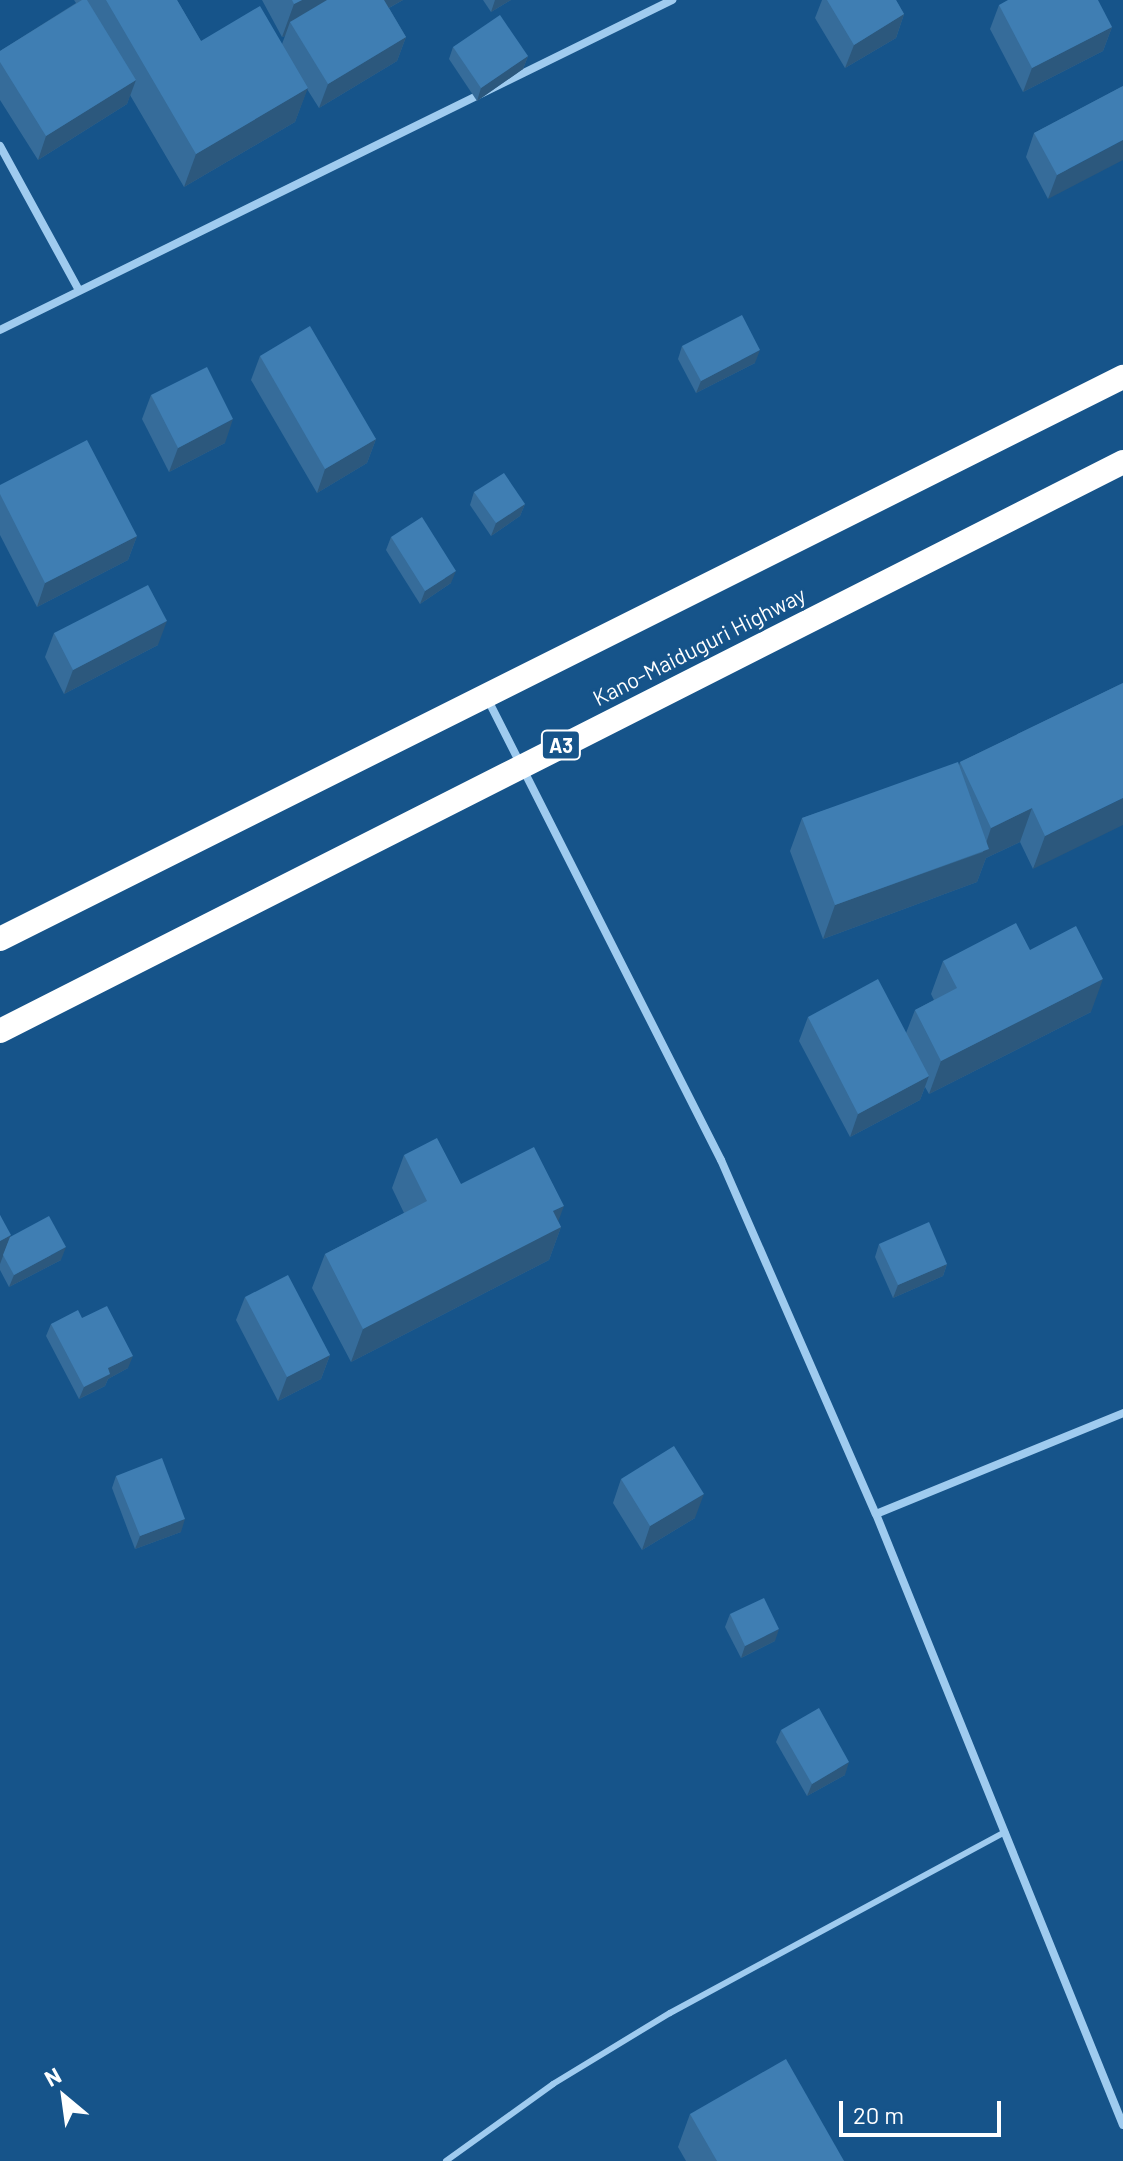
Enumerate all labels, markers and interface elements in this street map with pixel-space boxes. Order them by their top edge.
street label: Kano-Maiduguri Highway [588,581,810,711]
road number: A3 [539,729,583,761]
north arrow [24,2057,104,2137]
text: N [40,2061,65,2091]
scale bar [843,2085,1005,2135]
text: 20 m [853,2100,904,2129]

